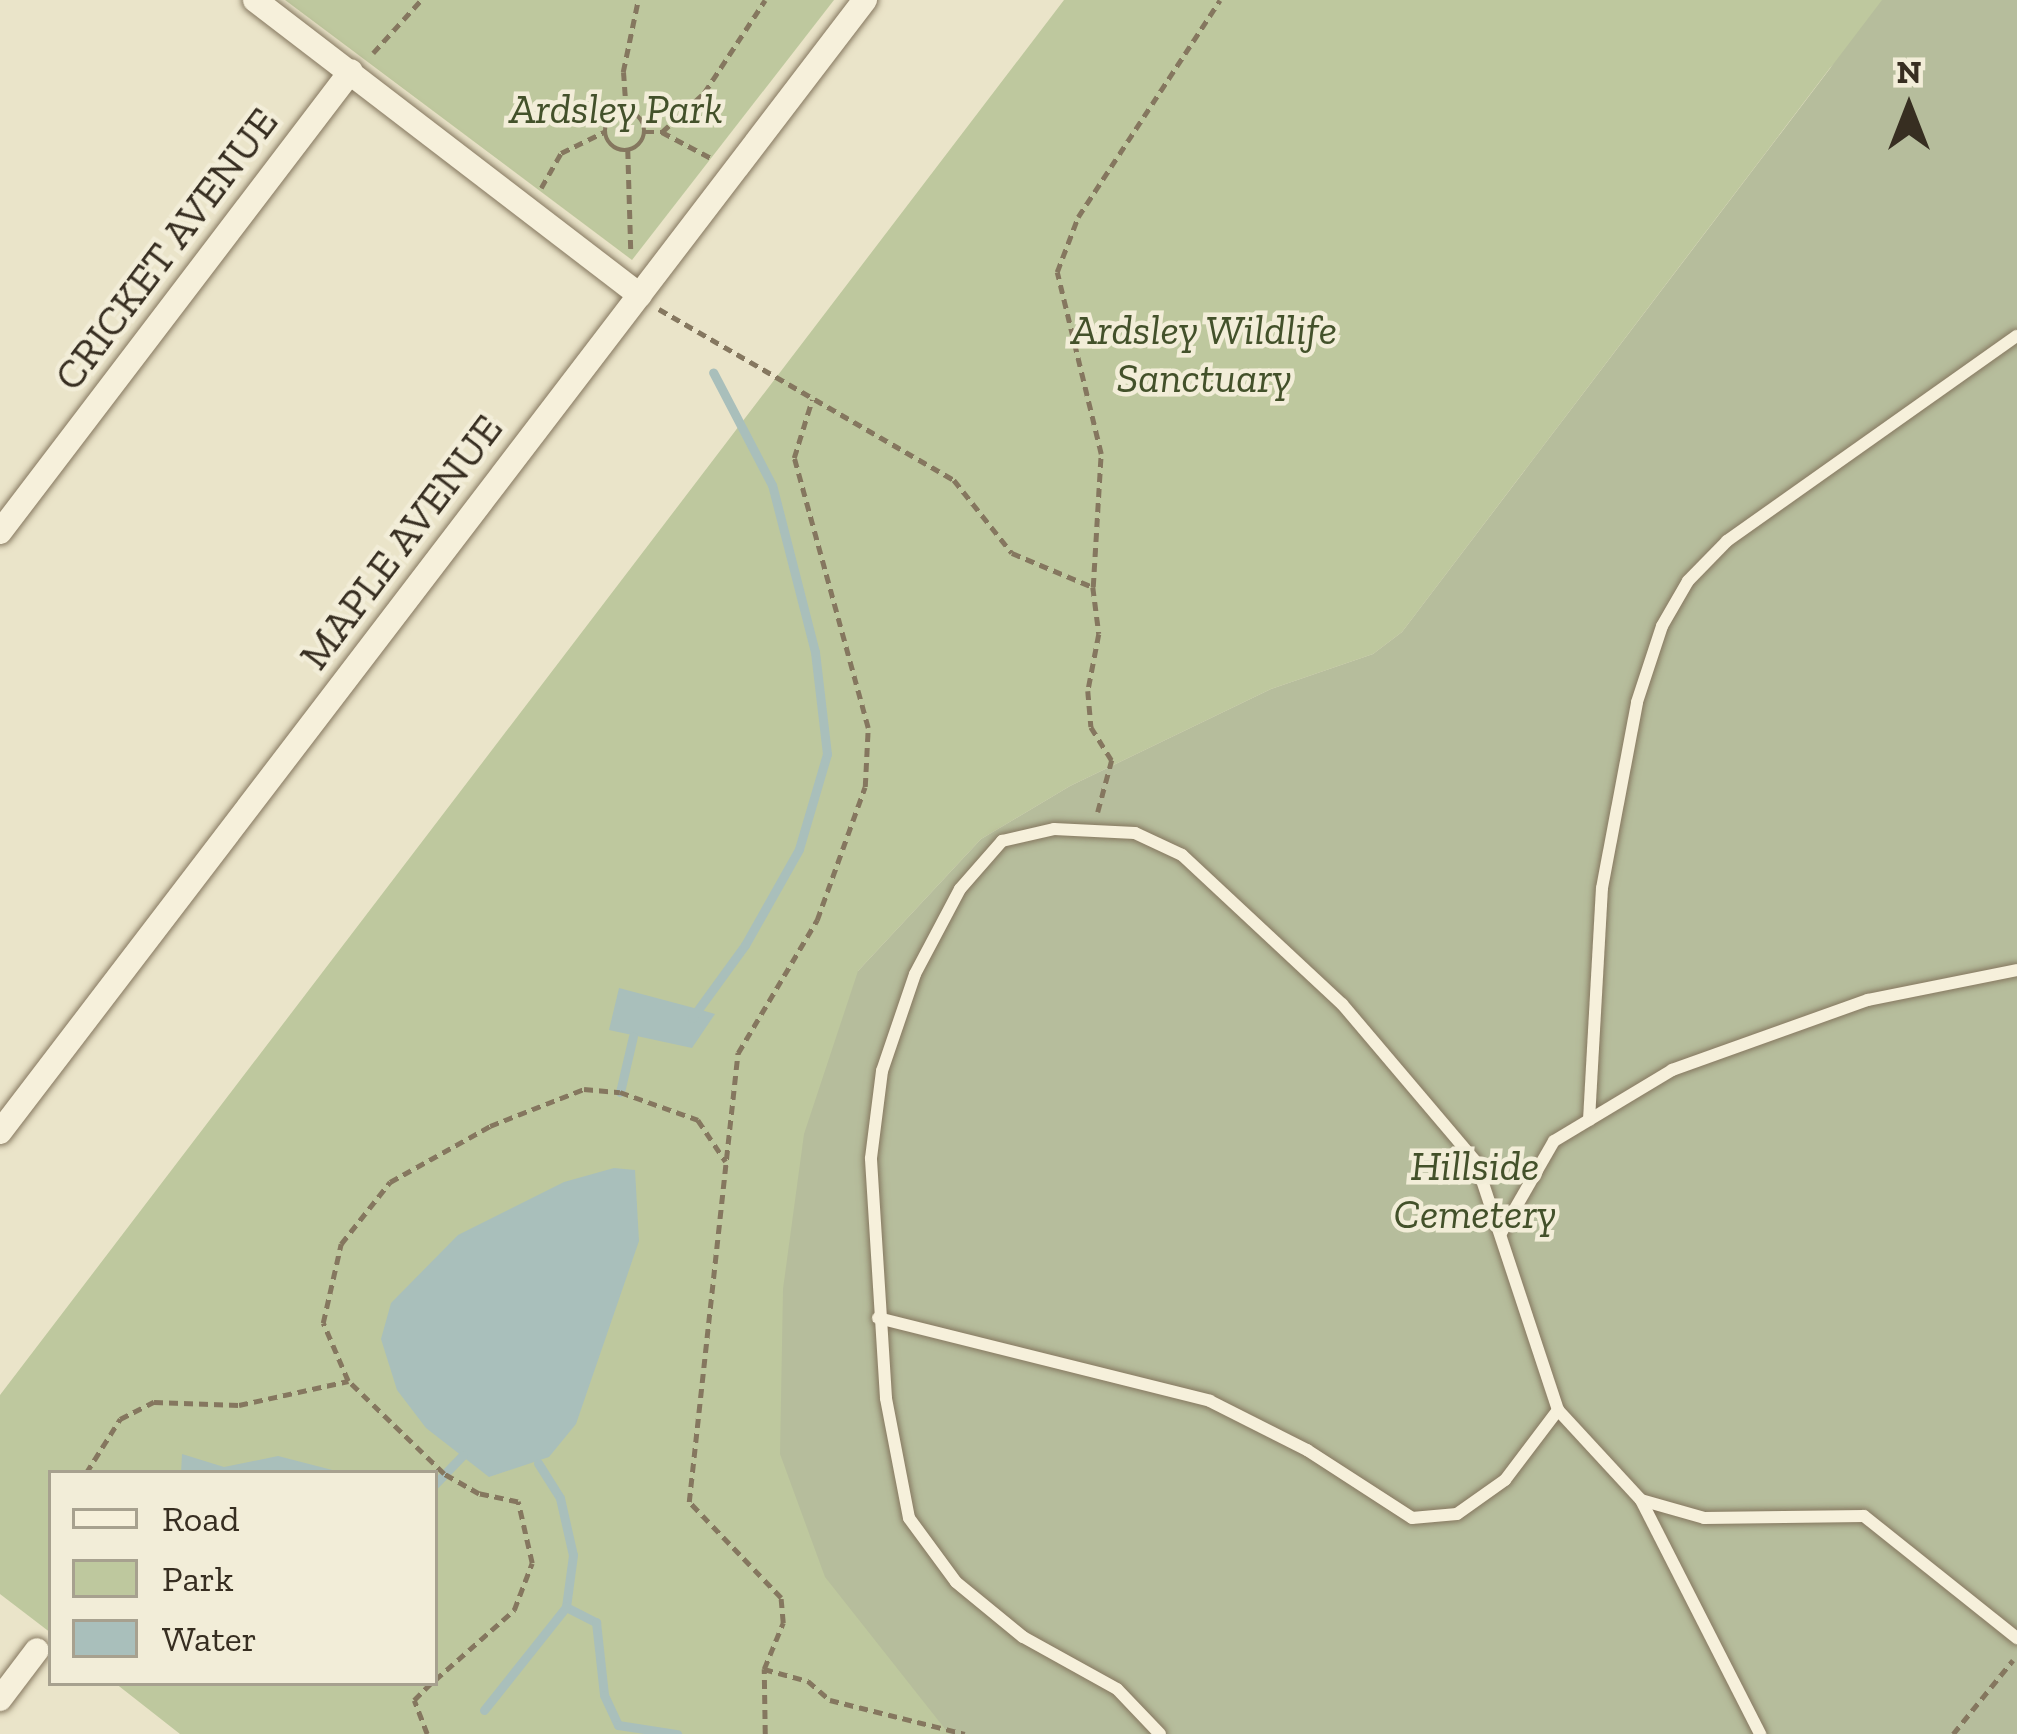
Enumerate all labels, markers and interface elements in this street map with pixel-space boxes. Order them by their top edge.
north arrow [1849,48,1969,168]
text: N [1896,52,1922,91]
park label: Ardsley Park [509,84,723,134]
street label: CRICKET AVENUE [43,97,289,401]
park label: Ardsley Wildlife Sanctuary [1070,305,1338,404]
street label: MAPLE AVENUE [288,404,514,680]
park label: Hillside Cemetery [1393,1141,1557,1240]
legend [48,1470,438,1686]
text: Road [162,1497,239,1540]
text: Park [162,1557,233,1600]
text: Water [162,1617,257,1660]

